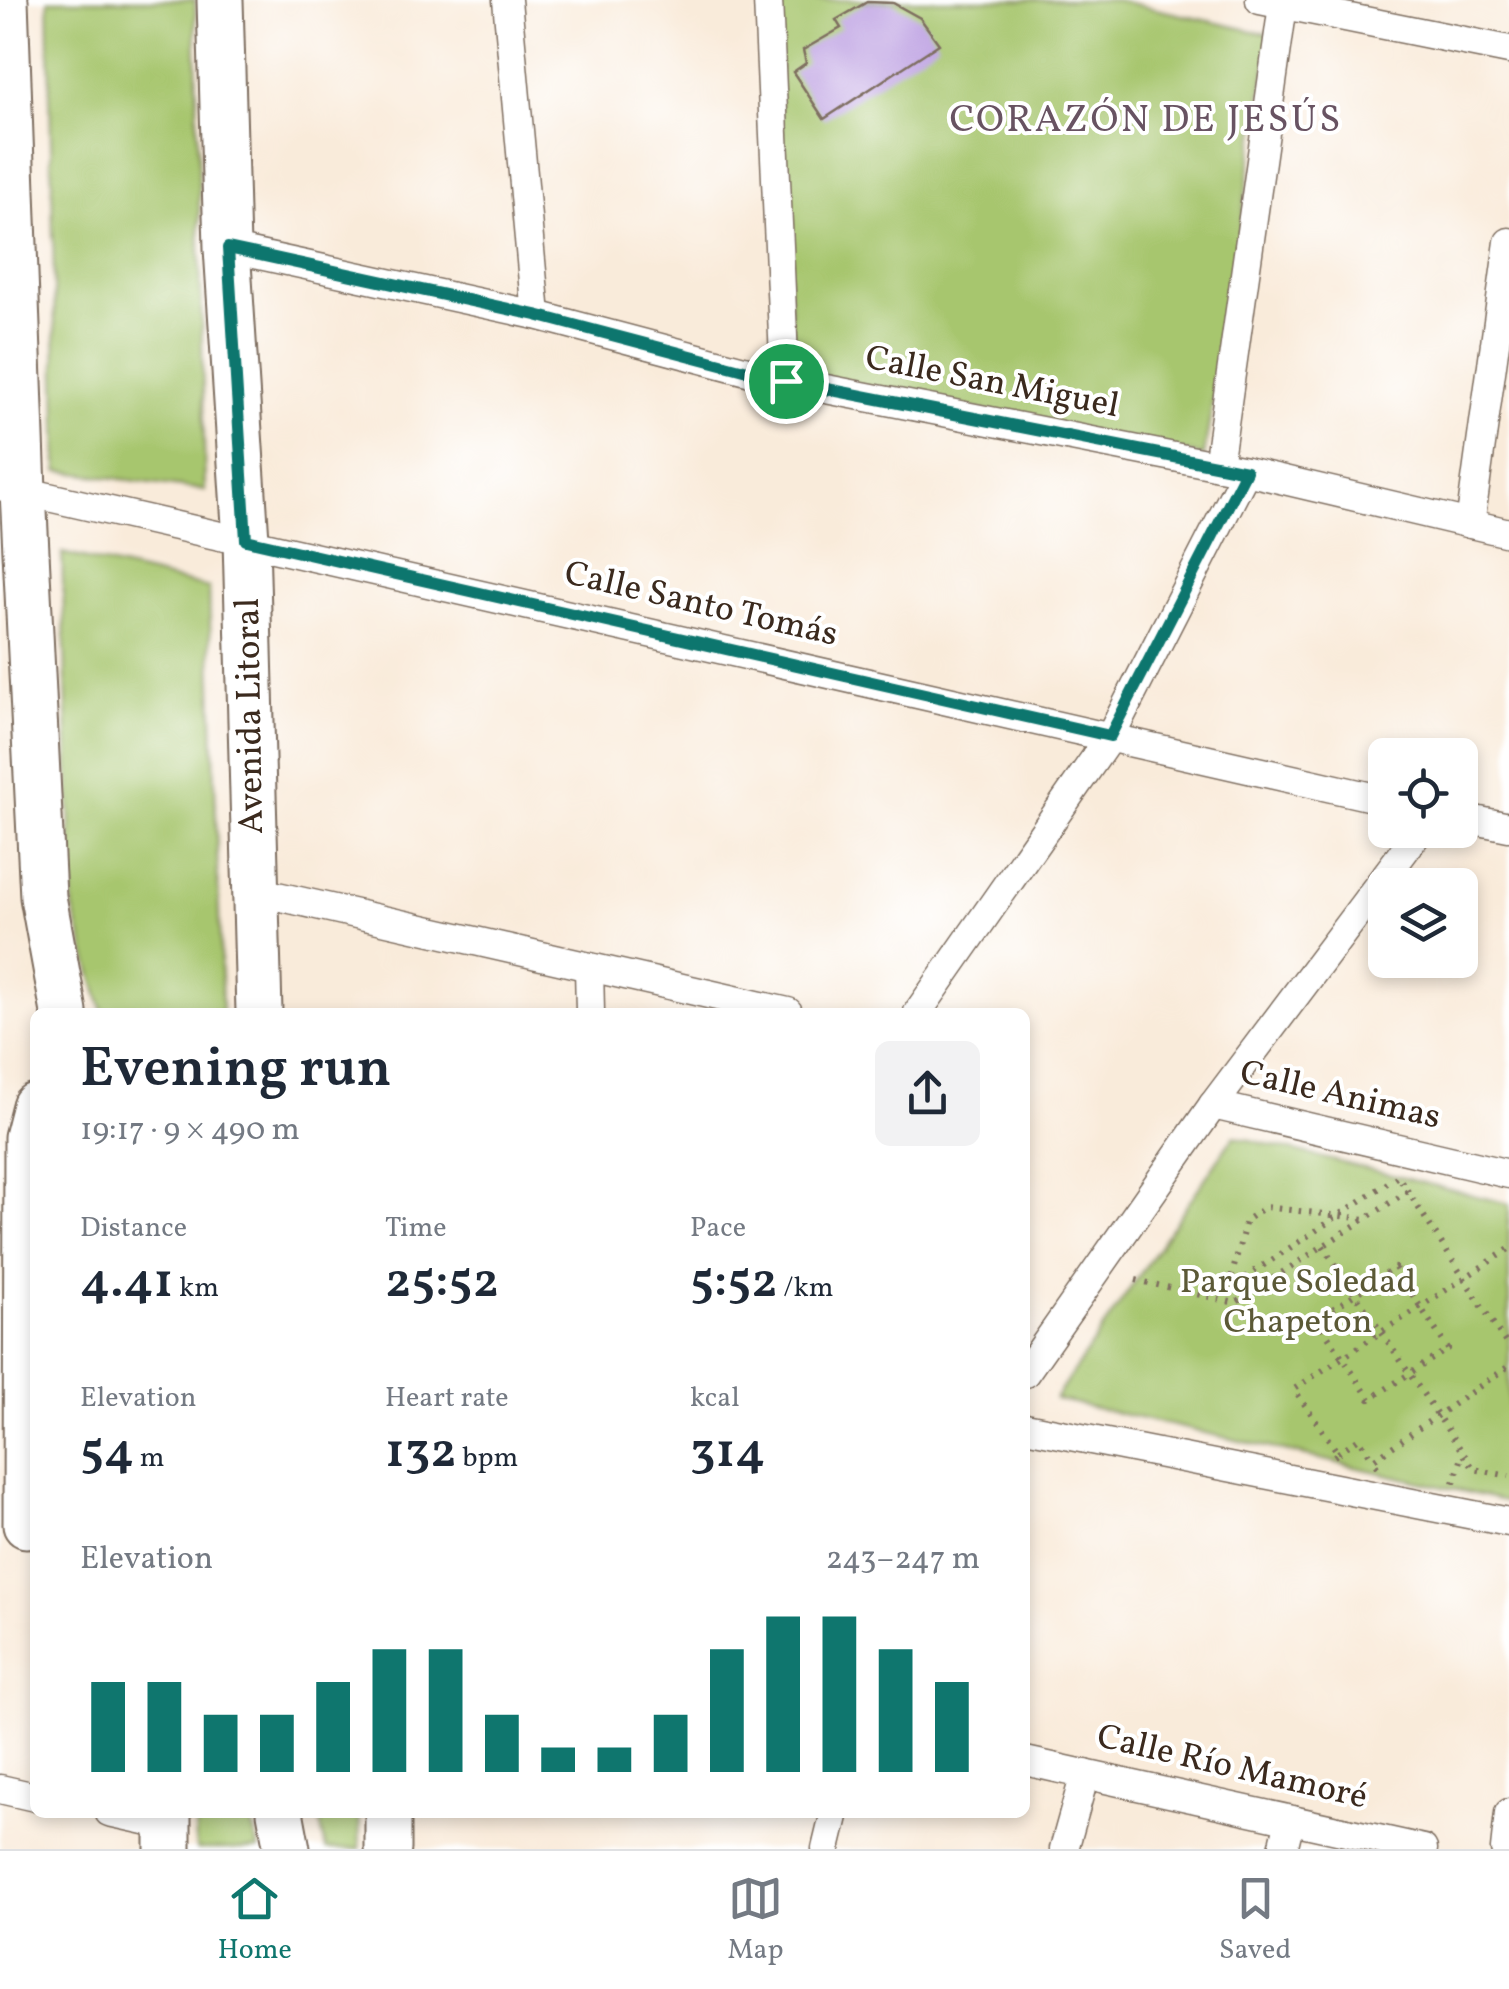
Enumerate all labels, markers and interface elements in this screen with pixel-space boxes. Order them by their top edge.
district label: CORAZÓN DE JESÚS [949,95,1343,148]
street label: Calle San Miguel [861,335,1123,431]
pin [744,339,829,424]
icon: arrive [759,354,814,409]
street label: Calle Santo Tomás [560,550,842,660]
street label: Avenida Litoral [225,598,277,834]
map controls [1368,738,1478,978]
button: locate [1368,738,1478,848]
button: layers [1368,868,1478,978]
text: Evening run [80,1033,392,1109]
button: share [875,1041,980,1146]
street label: Calle Animas [1235,1050,1445,1142]
text: 19:17 · 9 × 490 m [80,1109,300,1153]
text: Distance [80,1209,187,1248]
text: Time [385,1209,446,1248]
text: Pace [690,1209,746,1248]
text: 4.41 [80,1248,173,1318]
text: 25:52 [385,1248,499,1318]
text: 5:52 [690,1248,778,1318]
park label: Parque Soledad Chapeton [1180,1259,1416,1347]
text: km [173,1269,219,1308]
text: /km [778,1269,834,1308]
text: Elevation [80,1379,196,1418]
text: Heart rate [385,1379,509,1418]
text: kcal [690,1379,740,1418]
text: 54 [80,1418,134,1488]
text: 132 [385,1418,457,1488]
text: 314 [690,1418,766,1488]
text: m [134,1439,165,1478]
text: bpm [457,1439,518,1478]
text: Elevation [80,1538,213,1582]
text: 243–247 m [826,1538,980,1582]
street label: Calle Río Mamoré [1092,1714,1372,1822]
tab: Home [218,1871,292,1970]
tab: Map [727,1871,783,1970]
tab: Saved [1219,1871,1291,1970]

